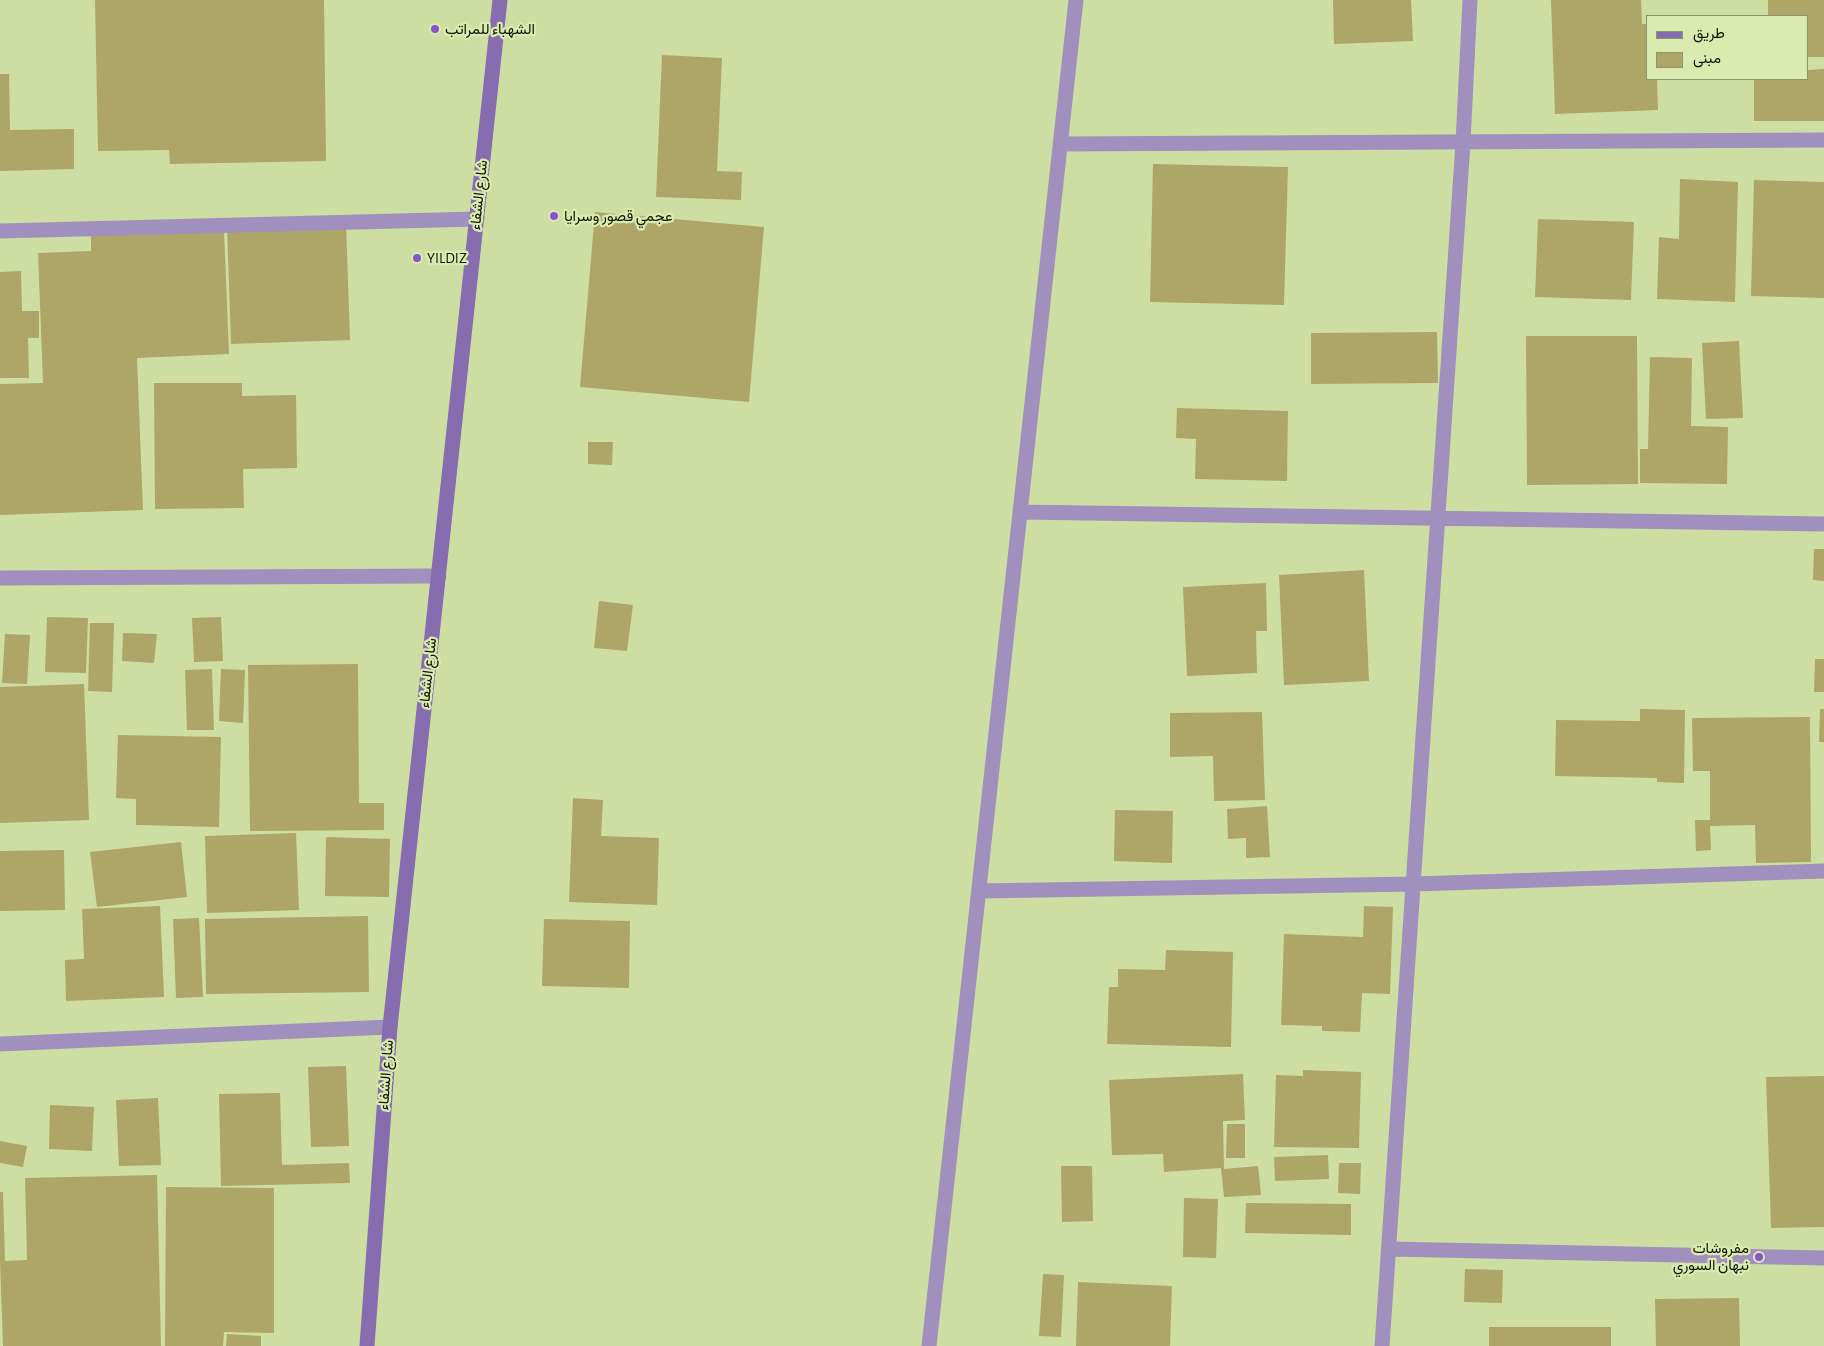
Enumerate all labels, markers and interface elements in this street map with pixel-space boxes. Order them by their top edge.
legend [1646,15,1809,80]
place label: الشهباء للمراتب [445,20,535,38]
marker: الشهباء للمراتب [429,23,441,35]
text: طريق [1693,26,1725,41]
text: مبنى [1693,51,1721,66]
street label: شارع الشفاء [466,159,492,231]
place label: عجمي قصور وسرايا [564,207,672,225]
marker: عجمي قصور وسرايا [548,210,560,222]
place label: YILDIZ [427,249,467,267]
marker: YILDIZ [411,252,423,264]
street label: شارع الشفاء [415,637,441,709]
street label: شارع الشفاء [375,1039,397,1111]
place label: مفروشات نبهان السوري [1673,1239,1749,1274]
marker: مفروشات نبهان السوري [1753,1251,1765,1263]

